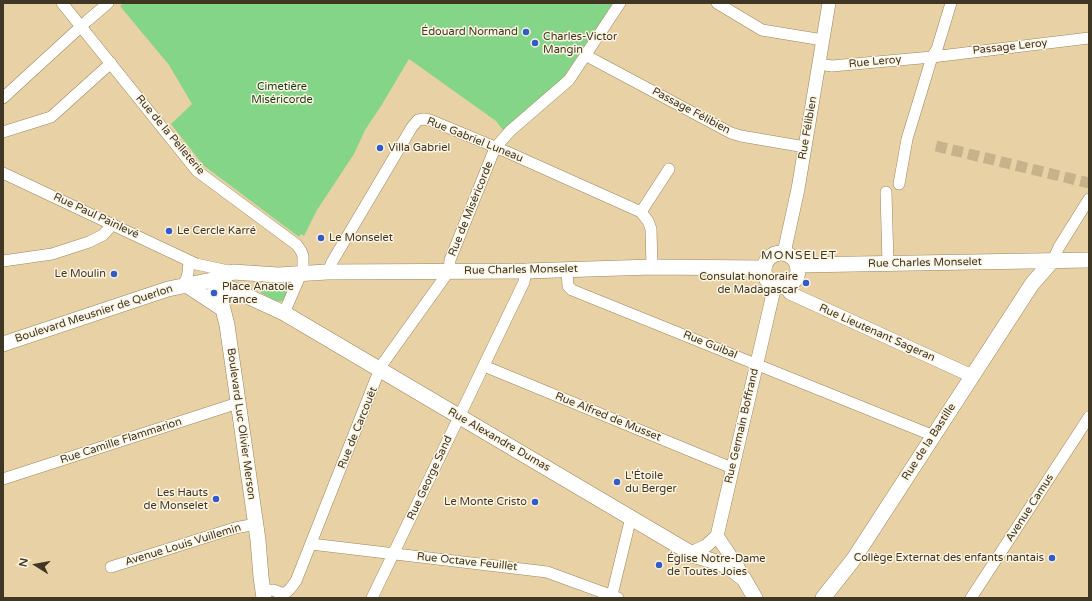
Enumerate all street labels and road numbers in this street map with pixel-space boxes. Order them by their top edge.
street label: Passage Leroy [972,37,1048,57]
street label: Rue Leroy [848,53,902,71]
street label: Passage Félibien [650,85,732,137]
street label: Rue de la Pelleterie [133,92,207,178]
street label: Rue Félibien [796,95,820,161]
street label: Rue Gabriel Luneau [425,115,525,165]
street label: Rue de Miséricorde [446,160,496,258]
street label: Rue Paul Painlevé [51,190,141,242]
street label: Rue Charles Monselet [868,255,982,271]
street label: Rue Charles Monselet [464,262,578,278]
street label: Boulevard Meusnier de Querlon [13,282,175,346]
street label: Rue Lieutenant Sageran [817,301,937,365]
street label: Rue Guibal [681,328,739,362]
street label: Boulevard Luc Olivier Merson [224,347,258,501]
street label: Rue Germain Boffrand [722,367,762,485]
street label: Rue de Carcouët [336,385,380,471]
street label: Rue Alfred de Musset [553,390,663,444]
street label: Rue de la Bastille [899,401,959,483]
street label: Rue Alexandre Dumas [445,405,553,475]
street label: Rue Camille Flammarion [59,415,183,467]
street label: Rue George Sand [405,434,455,522]
street label: Avenue Camus [1003,472,1057,544]
street label: Avenue Louis Vuillemin [123,521,243,569]
street label: Rue Octave Feuillet [416,550,518,574]

